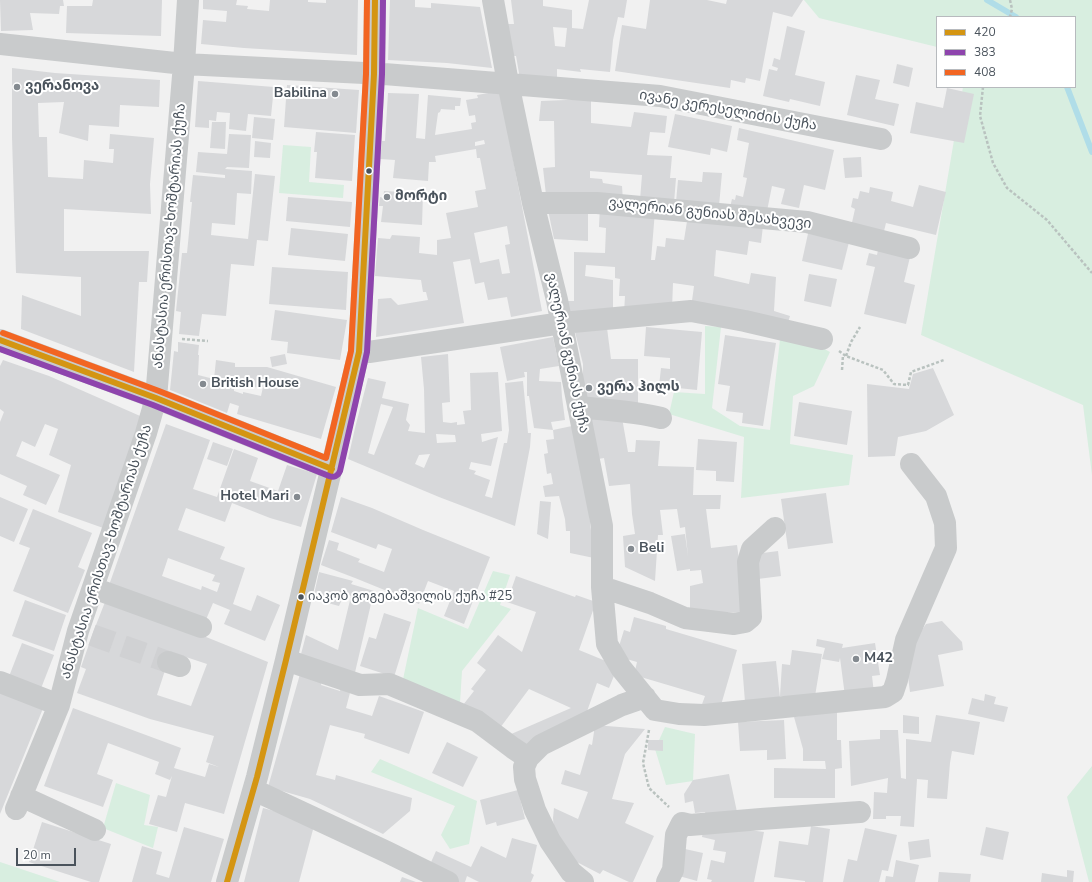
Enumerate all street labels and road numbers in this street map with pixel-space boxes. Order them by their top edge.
street label: ივანე კერესელიძის ქუჩა [638,87,818,135]
street label: ანასტასია ერისთავ-ხოშტარიას ქუჩა [150,103,190,369]
street label: ვალერიან გუნიას შესახვევი [608,195,812,233]
street label: ვალერიან გუნიას ქუჩა [542,271,592,435]
street label: ანასტასია ერისთავ-ხოშტარიას ქუჩა [58,423,156,681]

